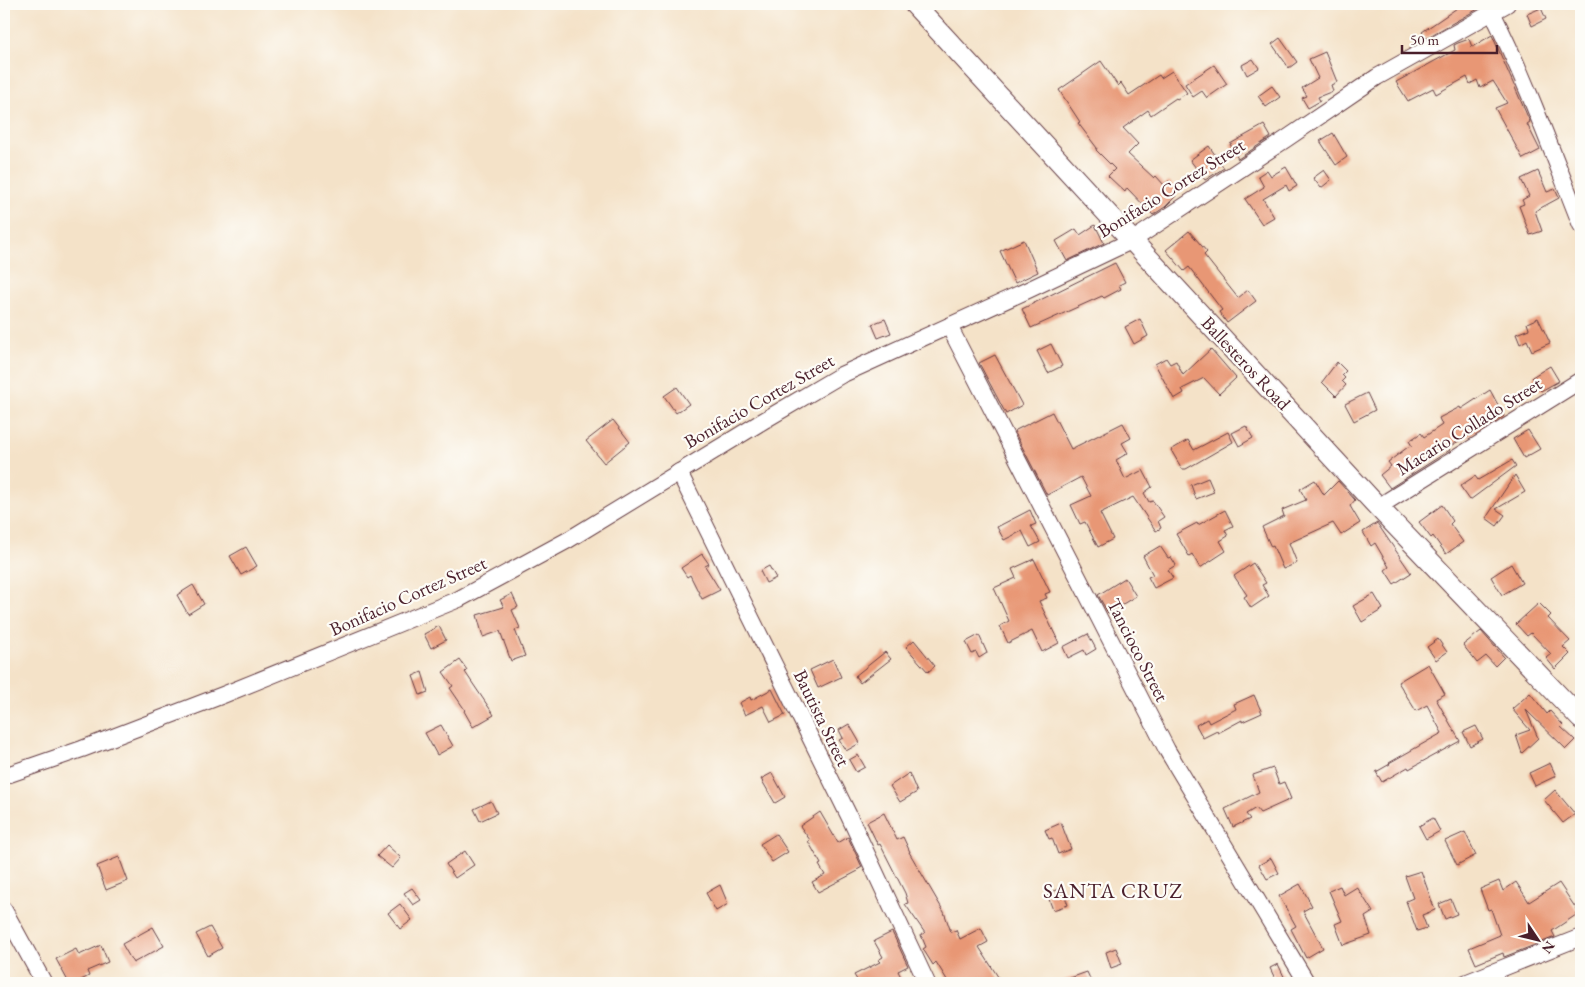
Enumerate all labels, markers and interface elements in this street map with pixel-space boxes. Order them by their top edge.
scale bar [1402,22,1498,54]
text: 50 m [1410,30,1439,49]
street label: Bonifacio Cortez Street [1093,133,1249,243]
street label: Ballesteros Road [1196,311,1296,416]
street label: Bonifacio Cortez Street [679,348,839,454]
street label: Macario Collado Street [1391,371,1547,481]
street label: Bonifacio Cortez Street [326,550,490,642]
street label: Tancioco Street [1101,594,1175,706]
street label: Bautista Street [788,666,856,771]
district label: SANTA CRUZ [1043,877,1183,904]
north arrow [1512,914,1562,964]
text: N [1538,938,1559,958]

